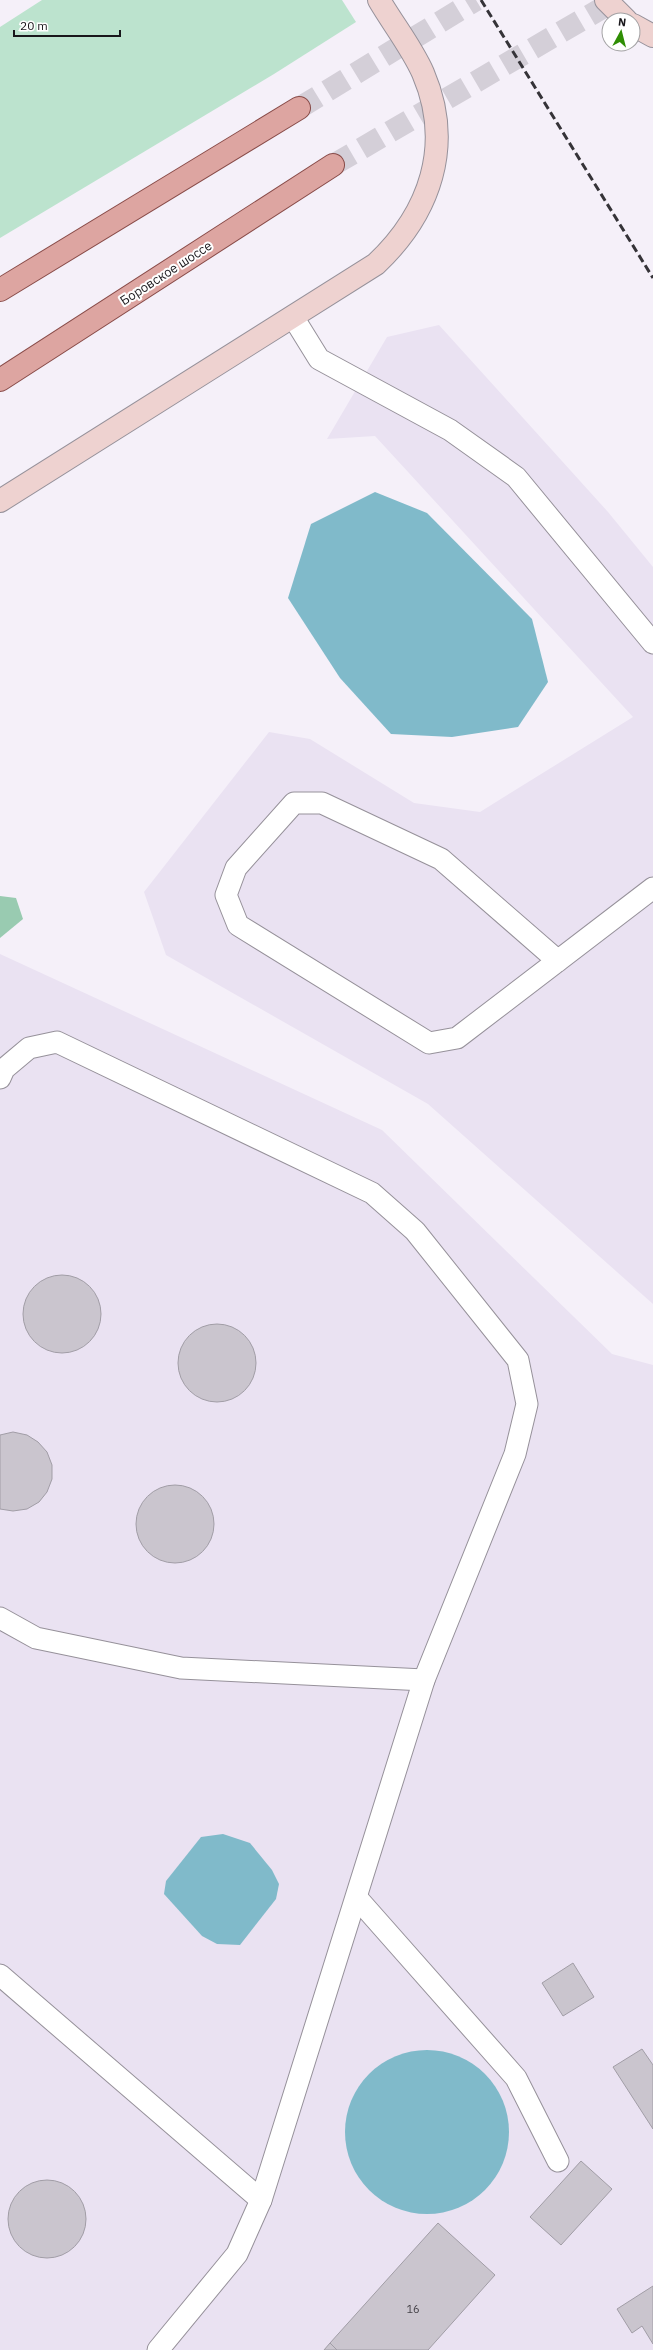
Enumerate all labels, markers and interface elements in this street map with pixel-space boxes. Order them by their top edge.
scale bar [14,12,120,38]
north arrow [601,12,641,52]
text: N [617,15,627,30]
text: 20 m [20,18,48,33]
street label: Боровское шоссе [117,237,215,309]
house number: 16 [406,2302,420,2316]

